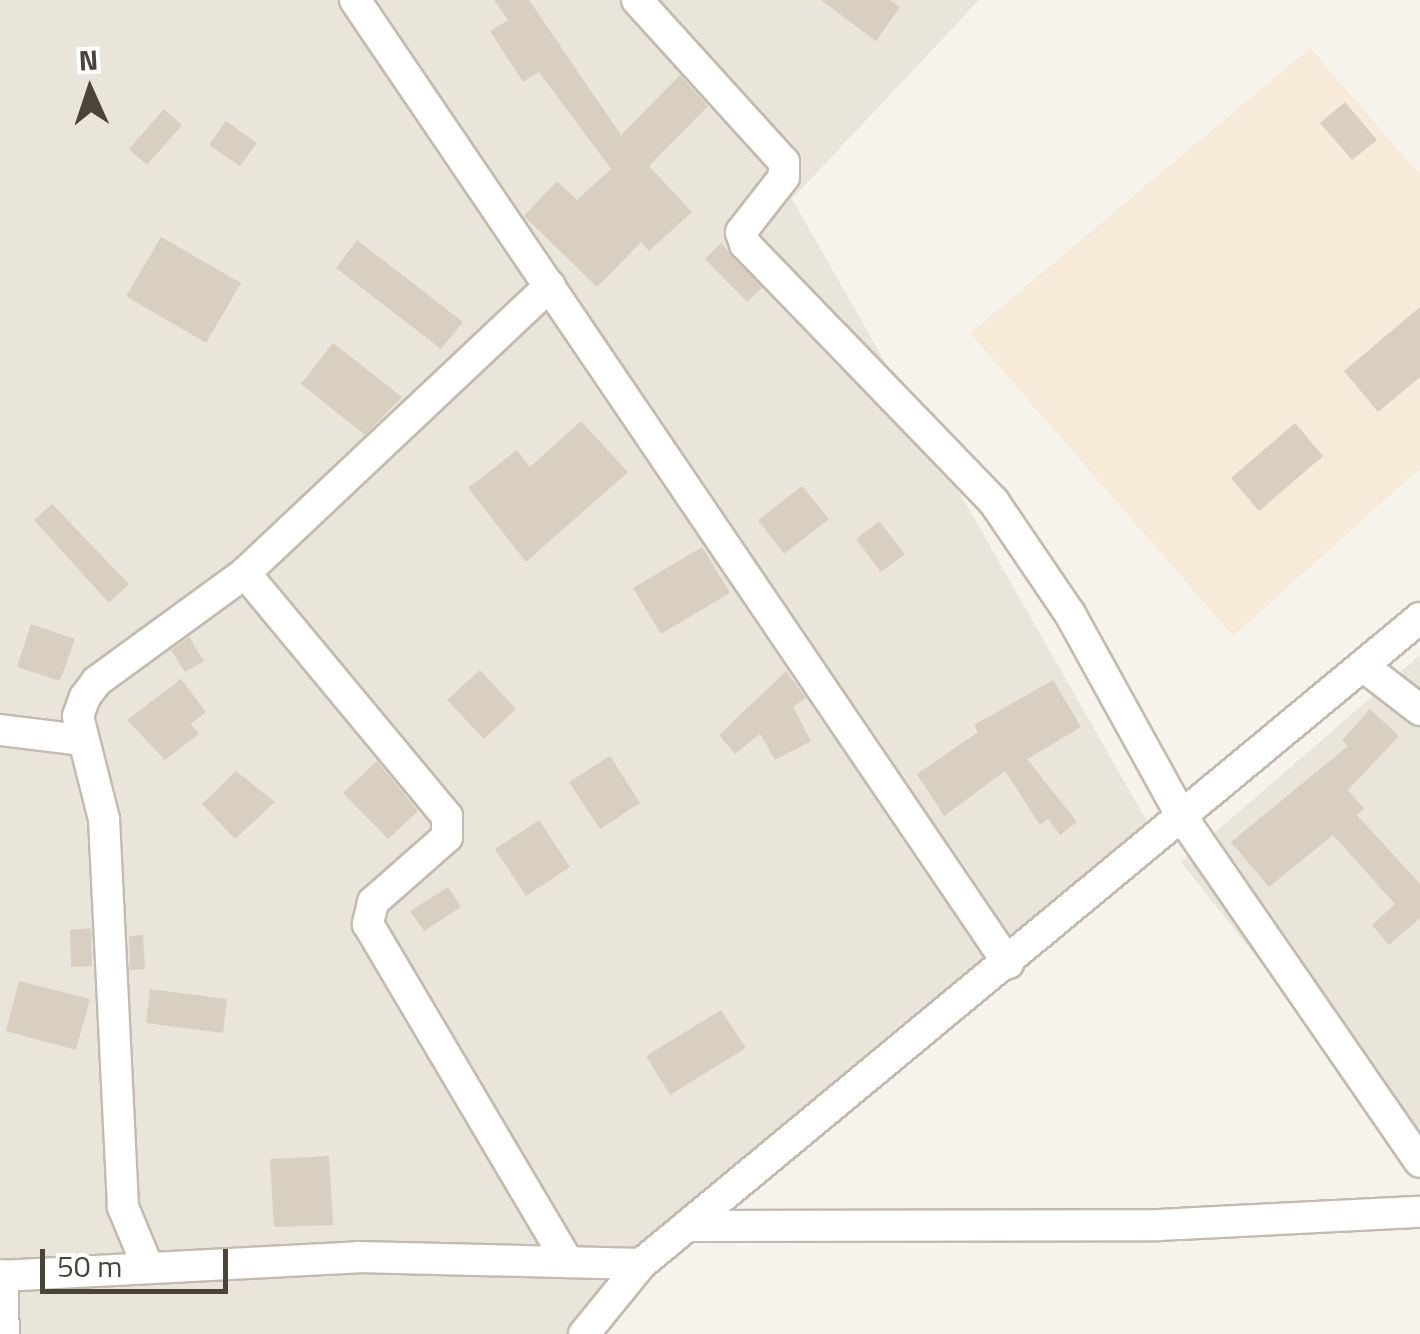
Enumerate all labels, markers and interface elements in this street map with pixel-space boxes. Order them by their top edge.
text: N [78,38,99,82]
north arrow [40,40,140,140]
scale bar [45,1229,232,1291]
text: 50 m [57,1243,122,1289]

